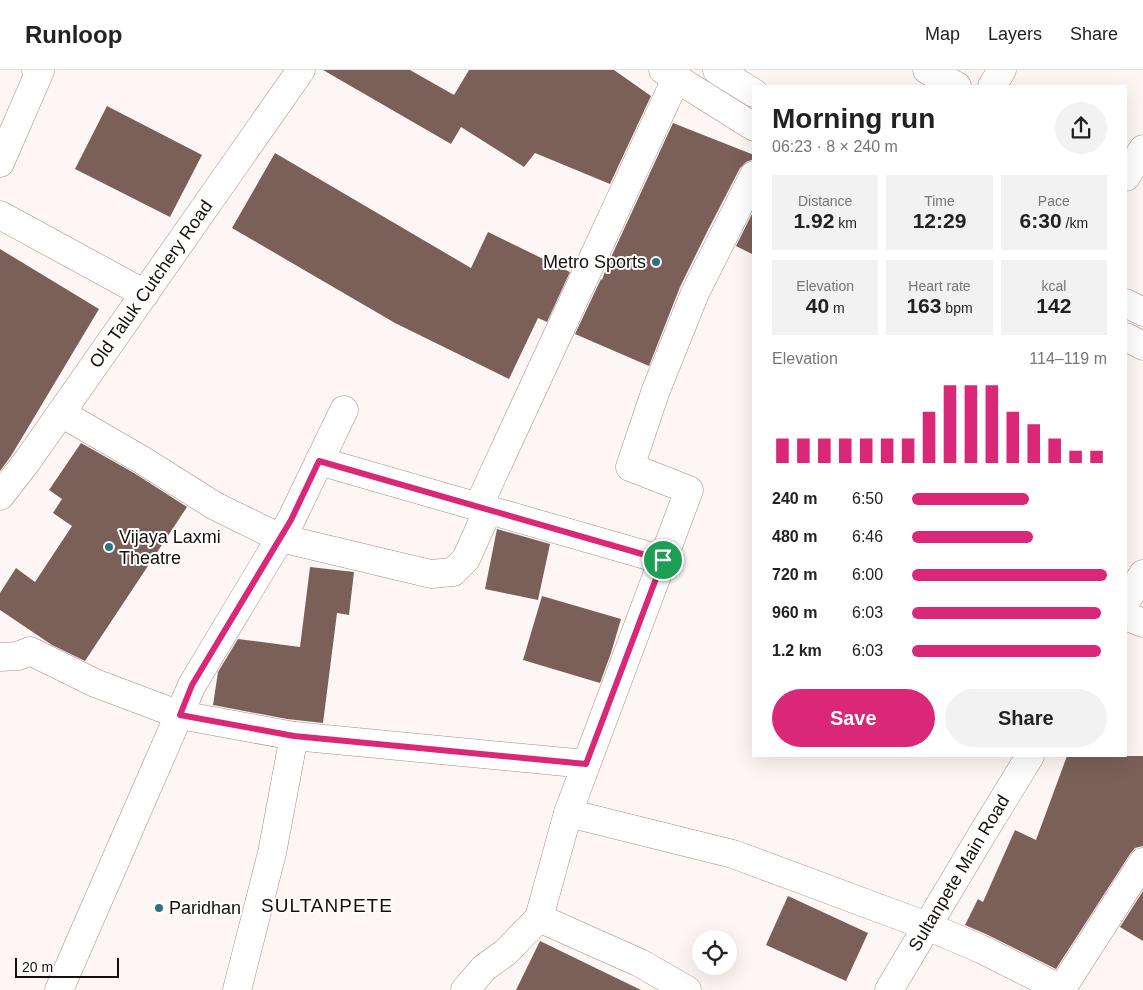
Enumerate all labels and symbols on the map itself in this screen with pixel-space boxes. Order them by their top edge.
street label: Old Taluk Cutchery Road [86,196,216,372]
place label: Metro Sports [543,252,646,272]
marker: Metro Sports [650,256,662,268]
place label: Vijaya Laxmi Theatre [119,527,221,568]
pin [642,539,684,581]
marker: Vijaya Laxmi Theatre [103,541,115,553]
street label: Sultanpete Main Road [905,792,1013,954]
district label: SULTANPETE [261,895,393,916]
place label: Paridhan [169,898,241,918]
marker: Paridhan [153,902,165,914]
scale bar [15,955,119,978]

